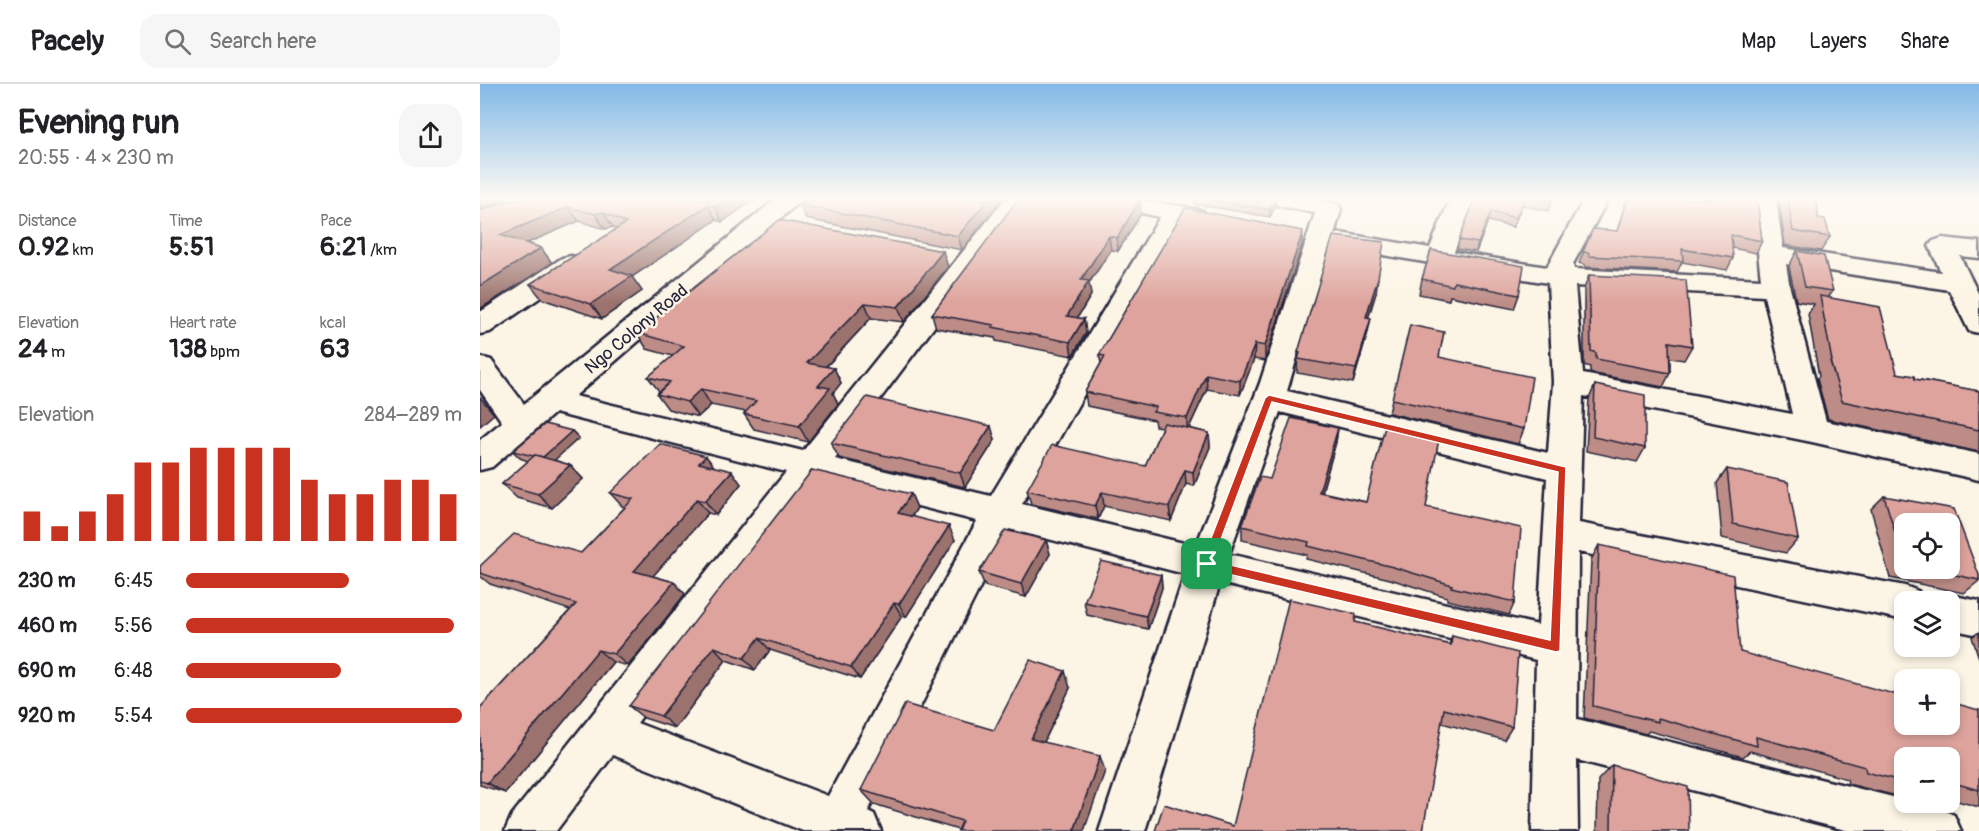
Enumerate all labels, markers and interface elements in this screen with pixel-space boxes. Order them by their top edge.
search box [140,14,560,68]
text: Pacely [30,24,104,59]
icon: search [161,25,194,58]
text: Search here [209,27,316,55]
text: Map [1741,28,1776,55]
text: Layers [1809,28,1867,55]
text: Share [1900,28,1949,55]
text: Evening run [18,102,179,143]
button: share [399,104,462,167]
text: 20:55 · 4 × 230 m [18,145,174,170]
text: Distance [18,211,77,231]
text: Time [169,211,202,231]
text: Pace [320,211,352,231]
text: 0.92 [18,231,69,263]
text: 5:51 [169,231,214,263]
text: 6:21 [320,231,367,263]
text: km [69,240,94,260]
text: /km [367,240,397,260]
street label: Ngo Colony Road [580,279,693,379]
text: Elevation [18,313,79,333]
text: Heart rate [169,313,236,333]
text: kcal [320,313,346,333]
text: 24 [18,333,48,365]
text: 138 [169,333,207,365]
text: 63 [320,333,350,365]
text: m [48,342,65,362]
text: bpm [207,342,240,362]
text: Elevation [18,402,94,427]
text: 284–289 m [364,402,462,427]
map controls [1894,513,1960,813]
button: locate [1894,513,1960,579]
pin [1181,538,1232,589]
icon: arrive [1190,547,1223,580]
text: 230 m [18,568,76,593]
text: 6:45 [114,568,153,593]
button: layers [1894,591,1960,657]
text: 460 m [18,613,77,638]
text: 5:56 [114,613,153,638]
text: 690 m [18,658,76,683]
text: 6:48 [114,658,153,683]
button: + [1894,669,1960,735]
text: 920 m [18,703,75,728]
text: 5:54 [114,703,153,728]
button: − [1894,747,1960,813]

